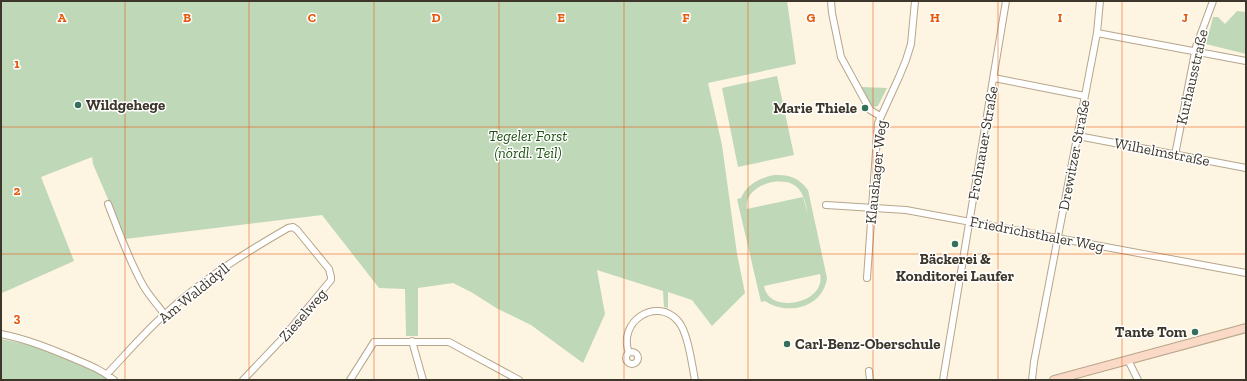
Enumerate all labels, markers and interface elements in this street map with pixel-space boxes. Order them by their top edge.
text: A [58,10,67,25]
text: B [183,10,191,25]
text: C [308,10,316,25]
text: D [431,10,441,25]
text: E [557,10,565,25]
text: F [682,10,690,25]
text: G [807,10,816,25]
text: H [930,10,940,25]
text: I [1058,10,1063,25]
text: J [1182,10,1188,25]
street label: Kurhausstraße [1172,28,1212,126]
text: 1 [14,56,20,71]
street label: Frohnauer Straße [964,85,1002,201]
place label: Wildgehege [86,96,165,114]
street label: Drewitzer Straße [1054,98,1094,212]
place label: Marie Thiele [773,99,857,117]
marker: Wildgehege [73,100,83,110]
marker: Marie Thiele [860,103,870,113]
street label: Klaushager Weg [862,119,890,225]
park label: Tegeler Forst (nördl. Teil) [488,127,568,162]
street label: Wilhelmstraße [1113,134,1211,170]
text: 2 [14,183,21,198]
street label: Friedrichsthaler Weg [968,212,1106,256]
marker: Bäckerei & Konditorei Laufer [950,239,960,249]
place label: Bäckerei & Konditorei Laufer [896,250,1015,285]
street label: Am Waldidyll [155,259,233,327]
street label: Zieselweg [275,285,331,345]
text: 3 [14,310,21,325]
place label: Tante Tom [1115,323,1187,341]
marker: Tante Tom [1190,327,1200,337]
place label: Carl-Benz-Oberschule [795,335,941,353]
marker: Carl-Benz-Oberschule [782,339,792,349]

